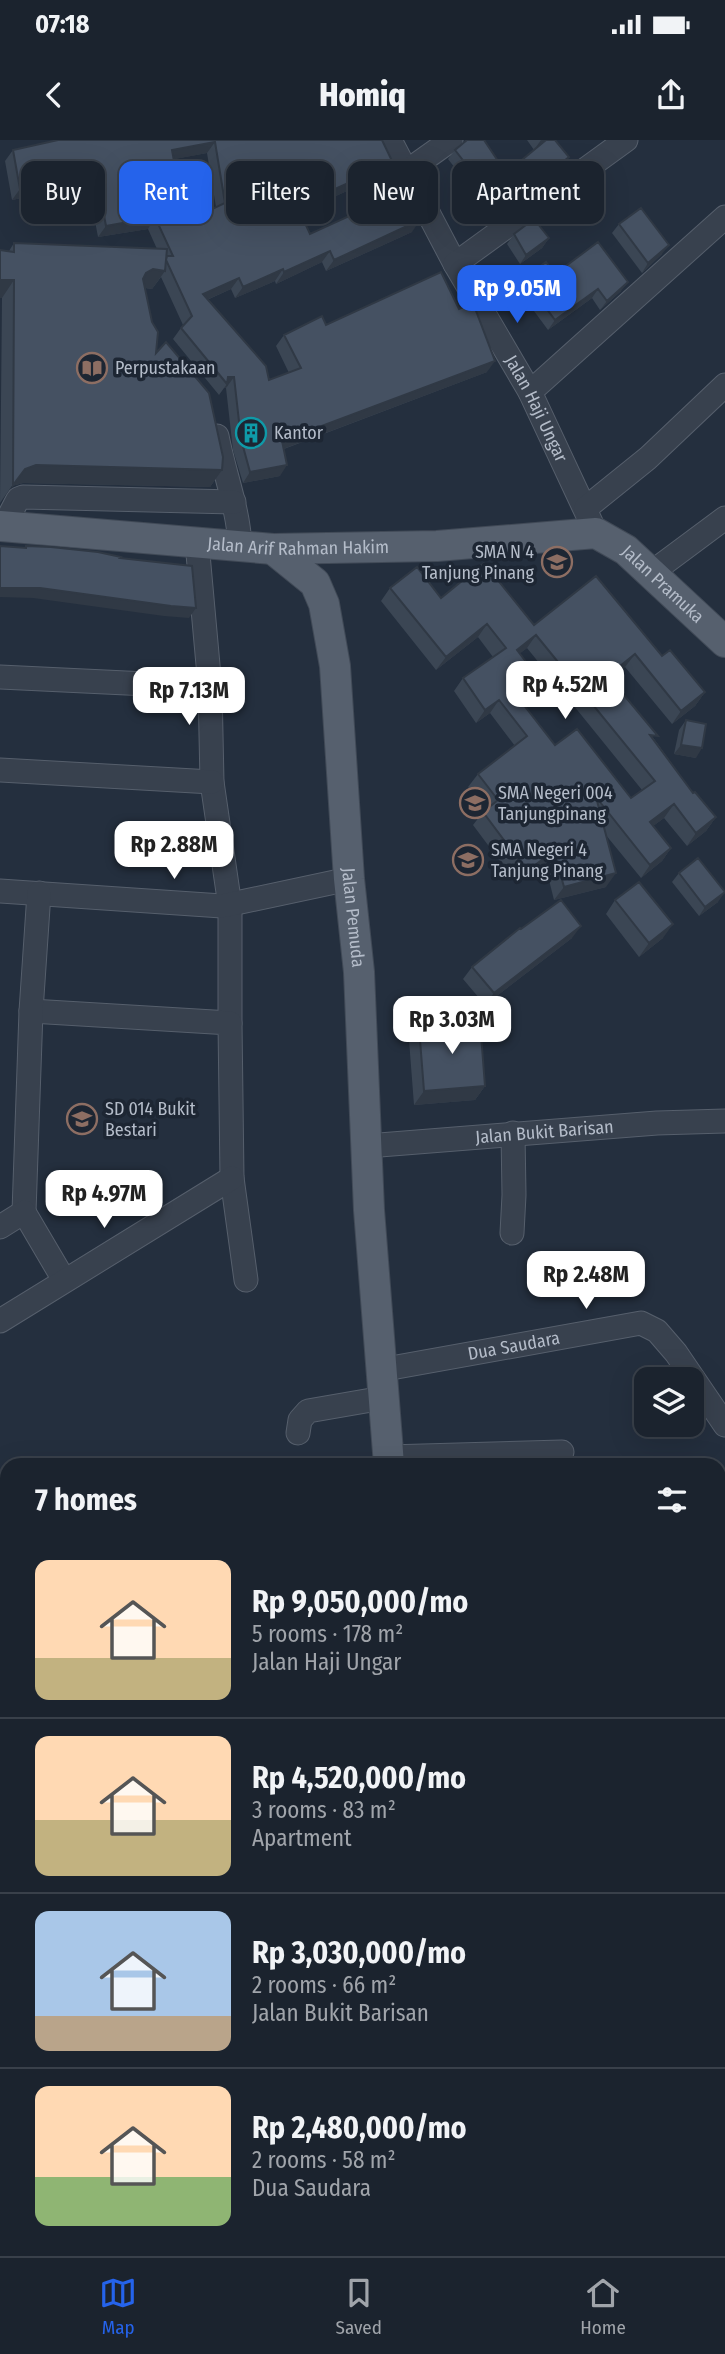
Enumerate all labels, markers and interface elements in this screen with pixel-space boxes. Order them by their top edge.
text: 07:18 [35,9,90,40]
icon: back [35,76,73,114]
text: Homiq [319,76,406,114]
icon: share [652,76,690,114]
chip: Buy [21,161,105,224]
chip: Rent [119,161,212,224]
chip: Filters [226,161,334,224]
chip: New [348,161,438,224]
chip: Apartment [452,161,604,224]
pin: Rp 9.05M [445,265,589,325]
text: Rp 9.05M [473,274,561,302]
library icon: Perpustakaan [75,351,109,385]
street label: Jalan Haji Ungar [500,351,573,466]
place label: Perpustakaan [115,357,215,379]
building icon: Kantor [234,416,268,450]
place label: Kantor [274,422,324,444]
street label: Jalan Arif Rahman Hakim [206,533,389,560]
street label: Jalan Pramuka [617,540,709,628]
place label: SMA N 4 Tanjung Pinang [422,541,535,584]
school or university icon: SMA N 4 Tanjung Pinang [540,545,574,579]
pin: Rp 4.52M [493,662,637,721]
pin: Rp 7.13M [117,668,261,727]
text: Rp 4.52M [522,670,608,698]
text: Rp 7.13M [149,676,229,704]
place label: SMA Negeri 004 Tanjungpinang [498,782,613,825]
school or university icon: SMA Negeri 004 Tanjungpinang [458,786,492,820]
pin: Rp 2.88M [102,822,246,881]
text: Rp 2.88M [131,830,217,858]
place label: SMA Negeri 4 Tanjung Pinang [491,839,604,882]
school or university icon: SMA Negeri 4 Tanjung Pinang [451,843,485,877]
street label: Jalan Pemuda [337,867,369,969]
pin: Rp 3.03M [380,996,524,1056]
text: Rp 3.03M [409,1005,495,1033]
place label: SD 014 Bukit Bestari [105,1098,196,1141]
school or university icon: SD 014 Bukit Bestari [65,1102,99,1136]
street label: Jalan Bukit Barisan [475,1115,614,1148]
pin: Rp 4.97M [32,1170,176,1230]
text: Rp 4.97M [62,1179,146,1207]
pin: Rp 2.48M [514,1252,658,1311]
text: Rp 2.48M [543,1260,629,1288]
street label: Dua Saudara [466,1327,562,1365]
map controls [634,1367,704,1437]
button: layers [634,1367,704,1437]
icon: filters [653,1481,691,1519]
text: 7 homes [35,1482,137,1518]
text: Rp 9,050,000/mo [252,1584,468,1620]
icon: home [91,1588,175,1672]
text: 5 rooms · 178 m² [252,1620,403,1648]
text: Jalan Haji Ungar [252,1648,401,1676]
text: Rp 4,520,000/mo [252,1760,466,1796]
icon: home [91,1764,175,1848]
text: 3 rooms · 83 m² [252,1796,396,1824]
text: Apartment [252,1824,352,1852]
text: Rp 3,030,000/mo [252,1935,466,1971]
icon: home [91,1939,175,2023]
text: 2 rooms · 66 m² [252,1971,396,1999]
text: Jalan Bukit Barisan [252,1999,429,2027]
text: Rp 2,480,000/mo [252,2110,467,2146]
icon: home [91,2114,175,2198]
text: 2 rooms · 58 m² [252,2146,396,2174]
text: Dua Saudara [252,2174,371,2202]
tab: Map [99,2274,137,2339]
tab: Saved [336,2274,382,2339]
tab: Home [580,2274,626,2339]

